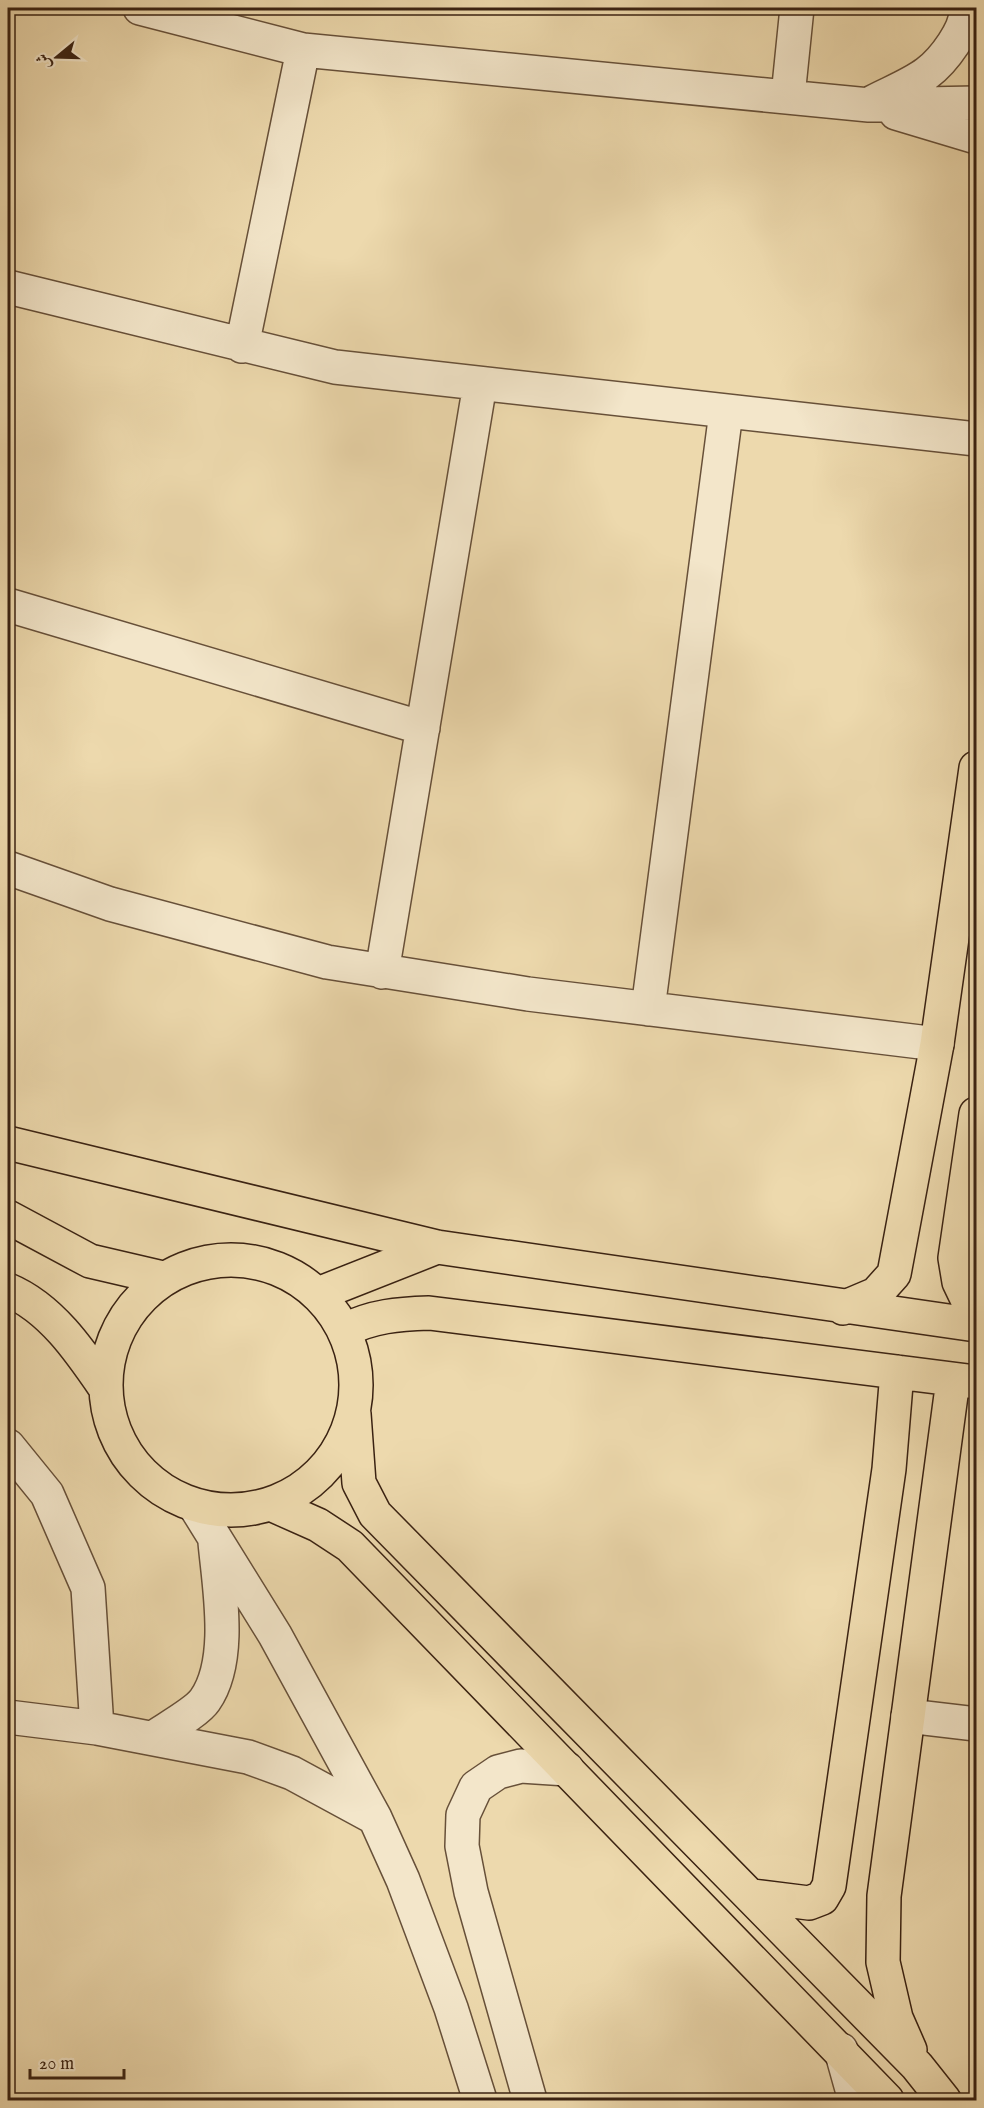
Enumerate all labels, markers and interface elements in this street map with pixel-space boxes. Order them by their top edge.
north arrow [27,27,87,87]
text: ش [33,50,57,72]
scale bar [30,2042,124,2080]
text: 20 m [39,2053,74,2076]

